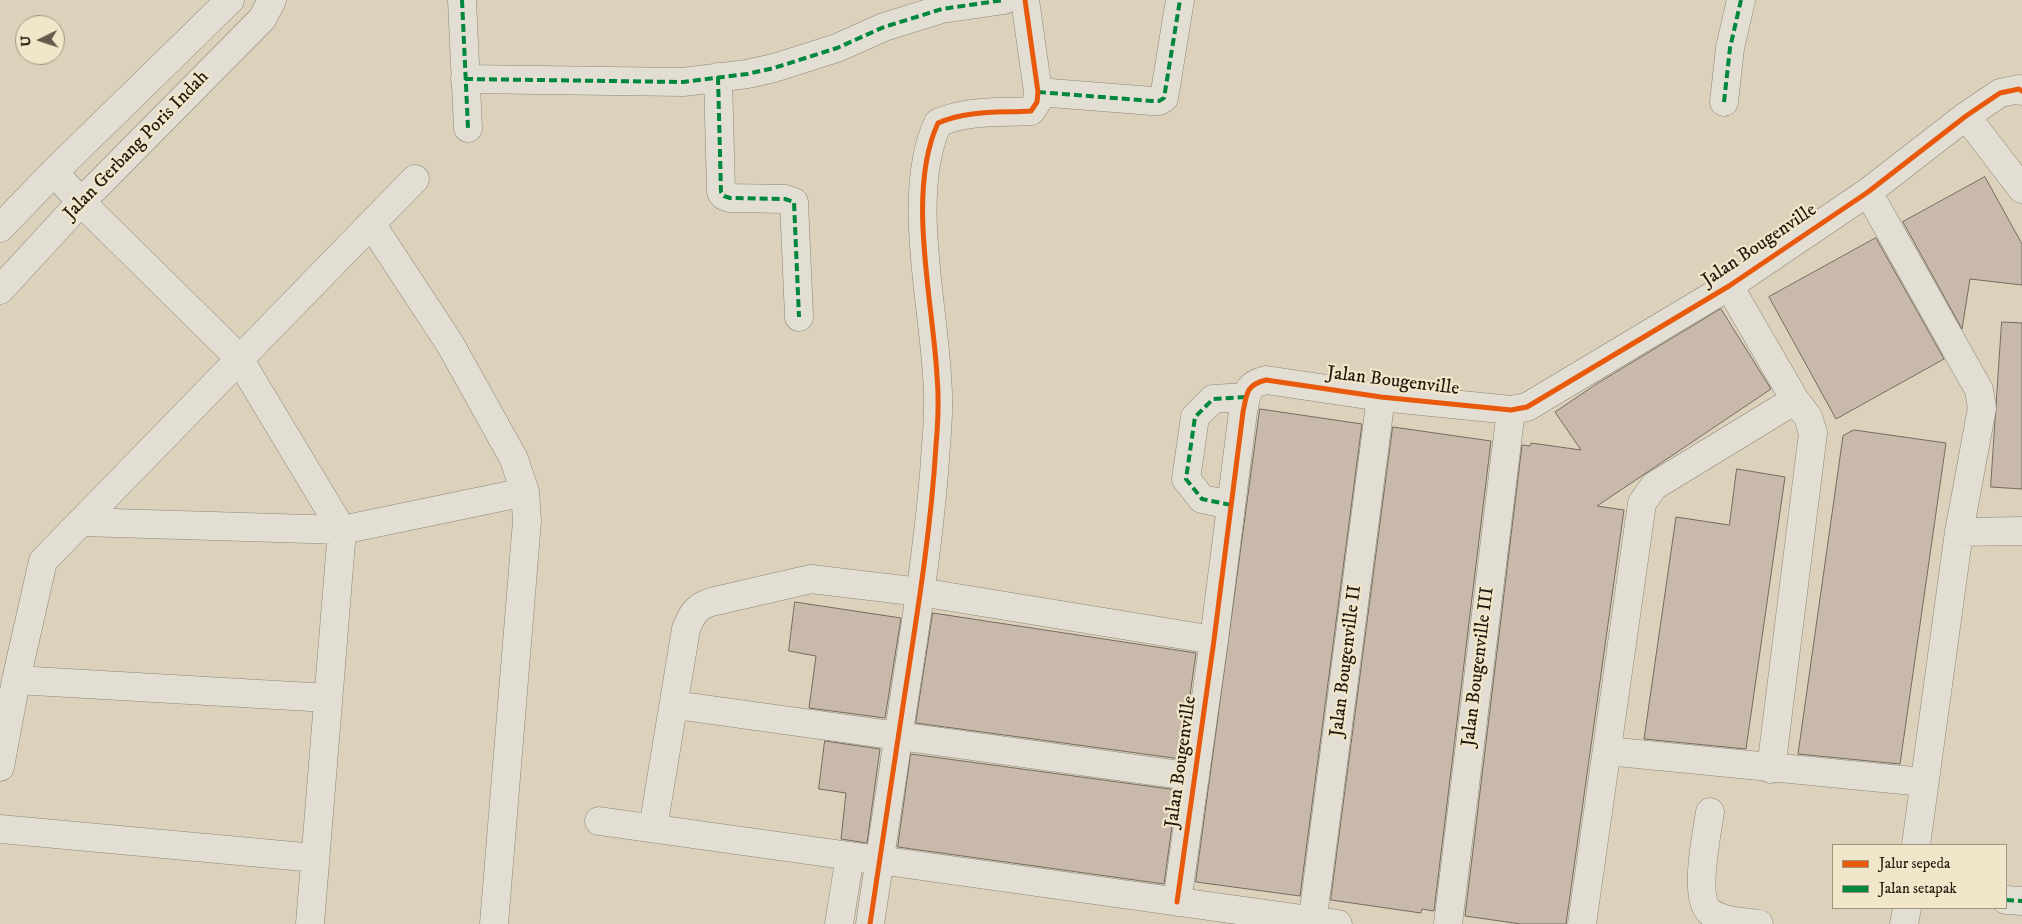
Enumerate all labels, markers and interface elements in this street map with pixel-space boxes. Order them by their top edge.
north arrow [15,15,65,65]
text: U [17,35,35,47]
street label: Jalan Gerbang Poris Indah [60,67,214,225]
street label: Jalan Bougenville [1699,199,1821,293]
street label: Jalan Bougenville [1326,363,1460,401]
street label: Jalan Bougenville II [1326,584,1368,738]
street label: Jalan Bougenville III [1458,586,1500,748]
street label: Jalan Bougenville [1161,695,1203,829]
legend [1832,844,2007,909]
text: Jalur sepeda [1879,854,1950,873]
text: Jalan setapak [1879,879,1957,898]

